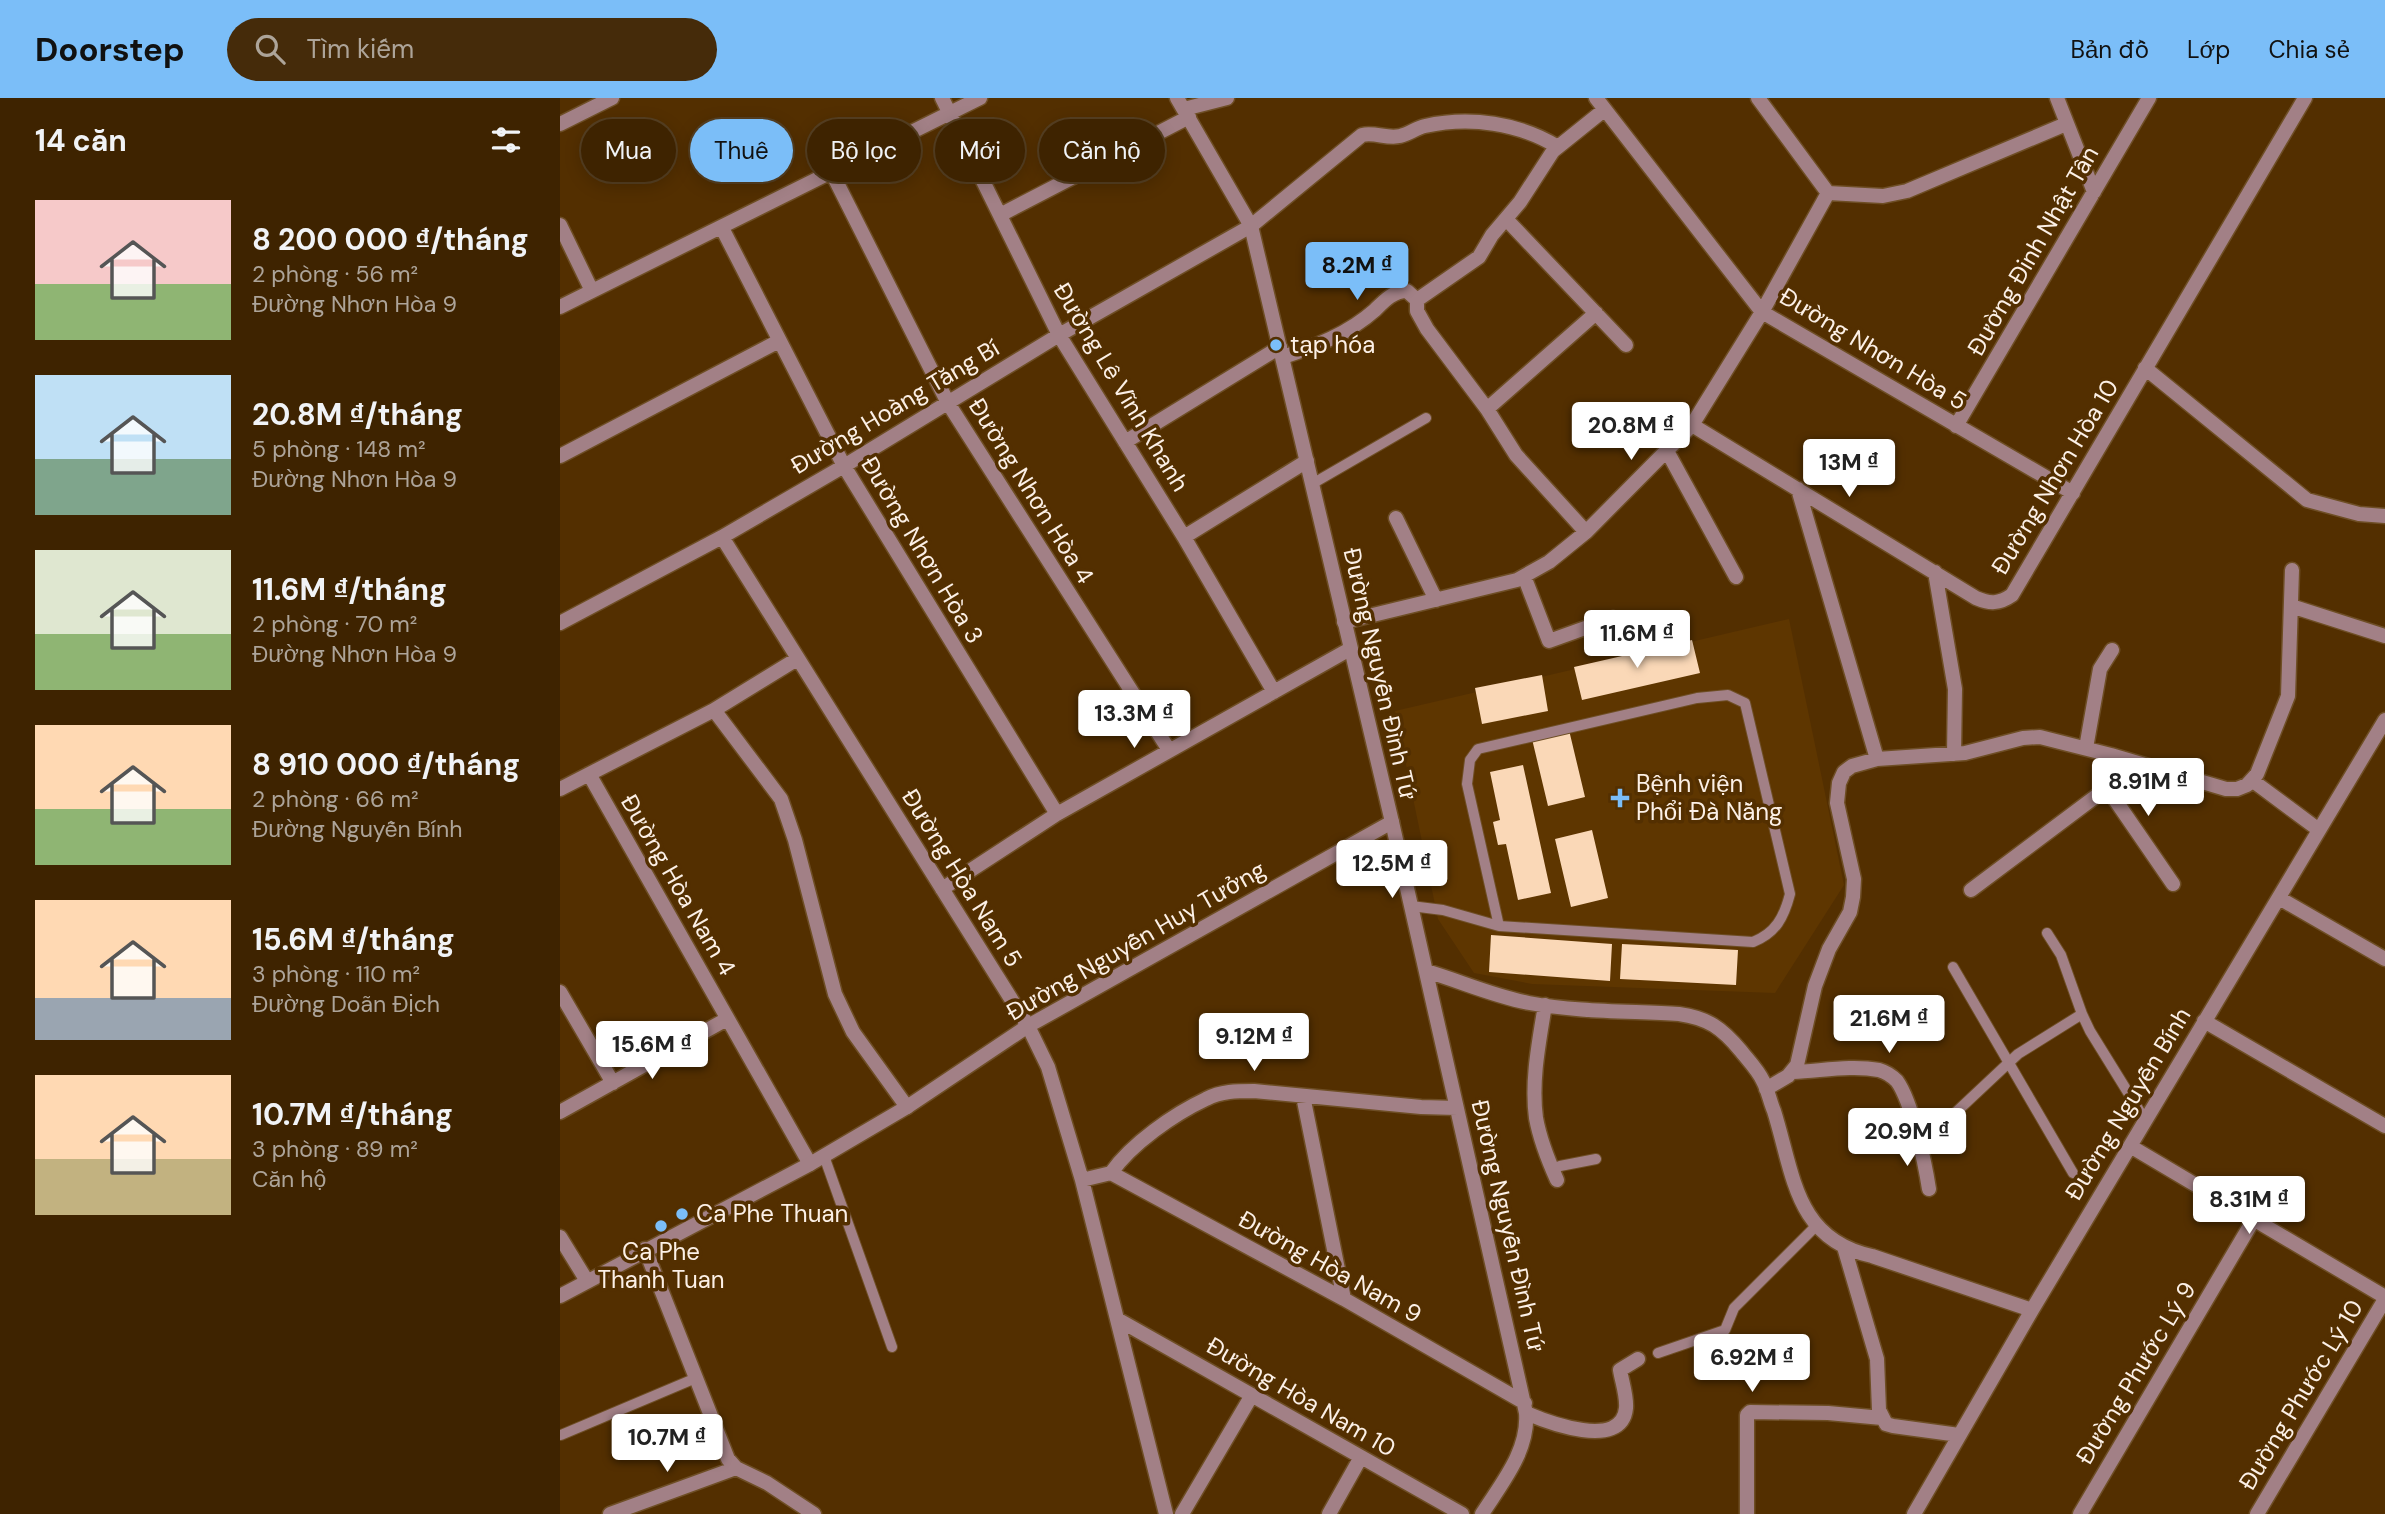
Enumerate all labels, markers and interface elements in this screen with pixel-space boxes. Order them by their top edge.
search box [227,18,717,81]
text: Doorstep [35,28,185,71]
icon: search [251,30,289,68]
text: Tìm kiếm [307,32,414,66]
text: Bản đồ [2071,34,2149,65]
text: Lớp [2187,34,2230,65]
text: Chia sẻ [2268,34,2350,65]
chip: Mua [581,119,676,182]
chip: Thuê [690,119,793,182]
chip: Bộ lọc [807,119,921,182]
chip: Mới [935,119,1025,182]
chip: Căn hộ [1039,119,1165,182]
text: 14 căn [35,121,127,160]
icon: filters [487,121,525,159]
street label: Đường Đinh Nhật Tân [1960,140,2105,361]
text: 8 200 000 ₫/tháng [252,220,529,259]
icon: home [91,228,175,312]
pin: 8.2M ₫ [1300,242,1414,302]
text: 8.2M ₫ [1321,250,1393,280]
text: 2 phòng · 56 m² [252,259,418,289]
street label: Đường Lê Vĩnh Khanh [1047,277,1196,497]
street label: Đường Nhơn Hòa 5 [1774,280,1973,417]
text: Đường Nhơn Hòa 9 [252,289,457,319]
place label: tạp hóa [1290,329,1375,360]
street label: Đường Hoàng Tăng Bí [785,332,1005,481]
marker: tạp hóa [1268,337,1284,353]
street label: Đường Nhơn Hòa 10 [1984,373,2125,580]
street label: Đường Nhơn Hòa 4 [962,392,1101,589]
text: 20.8M ₫/tháng [252,395,463,434]
pin: 20.8M ₫ [1566,402,1696,462]
icon: home [91,403,175,487]
text: 20.8M ₫ [1588,410,1674,440]
text: 5 phòng · 148 m² [252,434,426,464]
pin: 13M ₫ [1800,440,1898,499]
text: 13M ₫ [1819,447,1879,477]
street label: Đường Nhơn Hòa 3 [854,451,991,649]
text: Đường Nhơn Hòa 9 [252,464,457,494]
street label: Đường Nguyễn Đình Tứ [1336,545,1425,803]
text: 11.6M ₫/tháng [252,570,447,609]
icon: home [91,578,175,662]
text: 2 phòng · 70 m² [252,609,417,639]
pin: 11.6M ₫ [1572,610,1702,670]
text: 11.6M ₫ [1600,618,1674,648]
text: Đường Nhơn Hòa 9 [252,639,457,669]
pin: 13.3M ₫ [1069,690,1199,750]
text: 13.3M ₫ [1094,698,1174,728]
text: 8 910 000 ₫/tháng [252,745,520,784]
icon: home [91,753,175,837]
pin: 8.91M ₫ [2083,758,2213,818]
text: 8.91M ₫ [2108,766,2188,796]
place label: Bệnh viện Phổi Đà Nẵng [1636,768,1782,827]
street label: Đường Hòa Nam 5 [895,783,1030,973]
text: 2 phòng · 66 m² [252,784,419,814]
marker: Bệnh viện Phổi Đà Nẵng [1610,788,1630,808]
street label: Đường Hòa Nam 4 [614,789,743,981]
text: Đường Nguyễn Bính [252,814,462,844]
pin: 12.5M ₫ [1327,840,1457,900]
text: 12.5M ₫ [1352,848,1432,878]
street label: Đường Nguyễn Huy Tưởng [1001,854,1271,1028]
text: 15.6M ₫/tháng [252,920,455,959]
icon: home [91,928,175,1012]
text: 3 phòng · 110 m² [252,959,420,989]
text: Đường Doãn Địch [252,989,440,1019]
pin: 21.6M ₫ [1824,996,1954,1055]
street label: Đường Nguyễn Bính [2058,1002,2197,1206]
text: 21.6M ₫ [1850,1003,1928,1033]
pin: 9.12M ₫ [1189,1014,1319,1073]
pin: 15.6M ₫ [587,1021,717,1081]
text: 9.12M ₫ [1215,1021,1293,1051]
text: 15.6M ₫ [612,1029,692,1059]
text: 10.7M ₫/tháng [252,1095,453,1134]
street label: Đường Nguyễn Đình Tứ [1464,1097,1553,1355]
icon: home [91,1103,175,1187]
pin: 20.9M ₫ [1842,1108,1972,1168]
text: 20.9M ₫ [1864,1116,1950,1146]
text: 3 phòng · 89 m² [252,1134,418,1164]
text: Căn hộ [252,1164,326,1194]
pin: 8.31M ₫ [2184,1176,2314,1236]
text: 8.31M ₫ [2209,1184,2289,1214]
place label: Ca Phe Thuan [696,1198,848,1229]
street label: Đường Hòa Nam 9 [1233,1203,1427,1330]
marker: Ca Phe Thuan [674,1206,690,1222]
marker: Ca Phe Thanh Tuan [653,1218,669,1234]
place label: Ca Phe Thanh Tuan [597,1236,725,1295]
street label: Đường Phước Lý 9 [2069,1276,2202,1470]
street label: Đường Phước Lý 10 [2231,1294,2370,1496]
street label: Đường Hòa Nam 10 [1201,1330,1402,1463]
pin: 6.92M ₫ [1687,1334,1817,1394]
text: 6.92M ₫ [1710,1342,1794,1372]
pin: 10.7M ₫ [602,1414,732,1474]
text: 10.7M ₫ [628,1422,706,1452]

